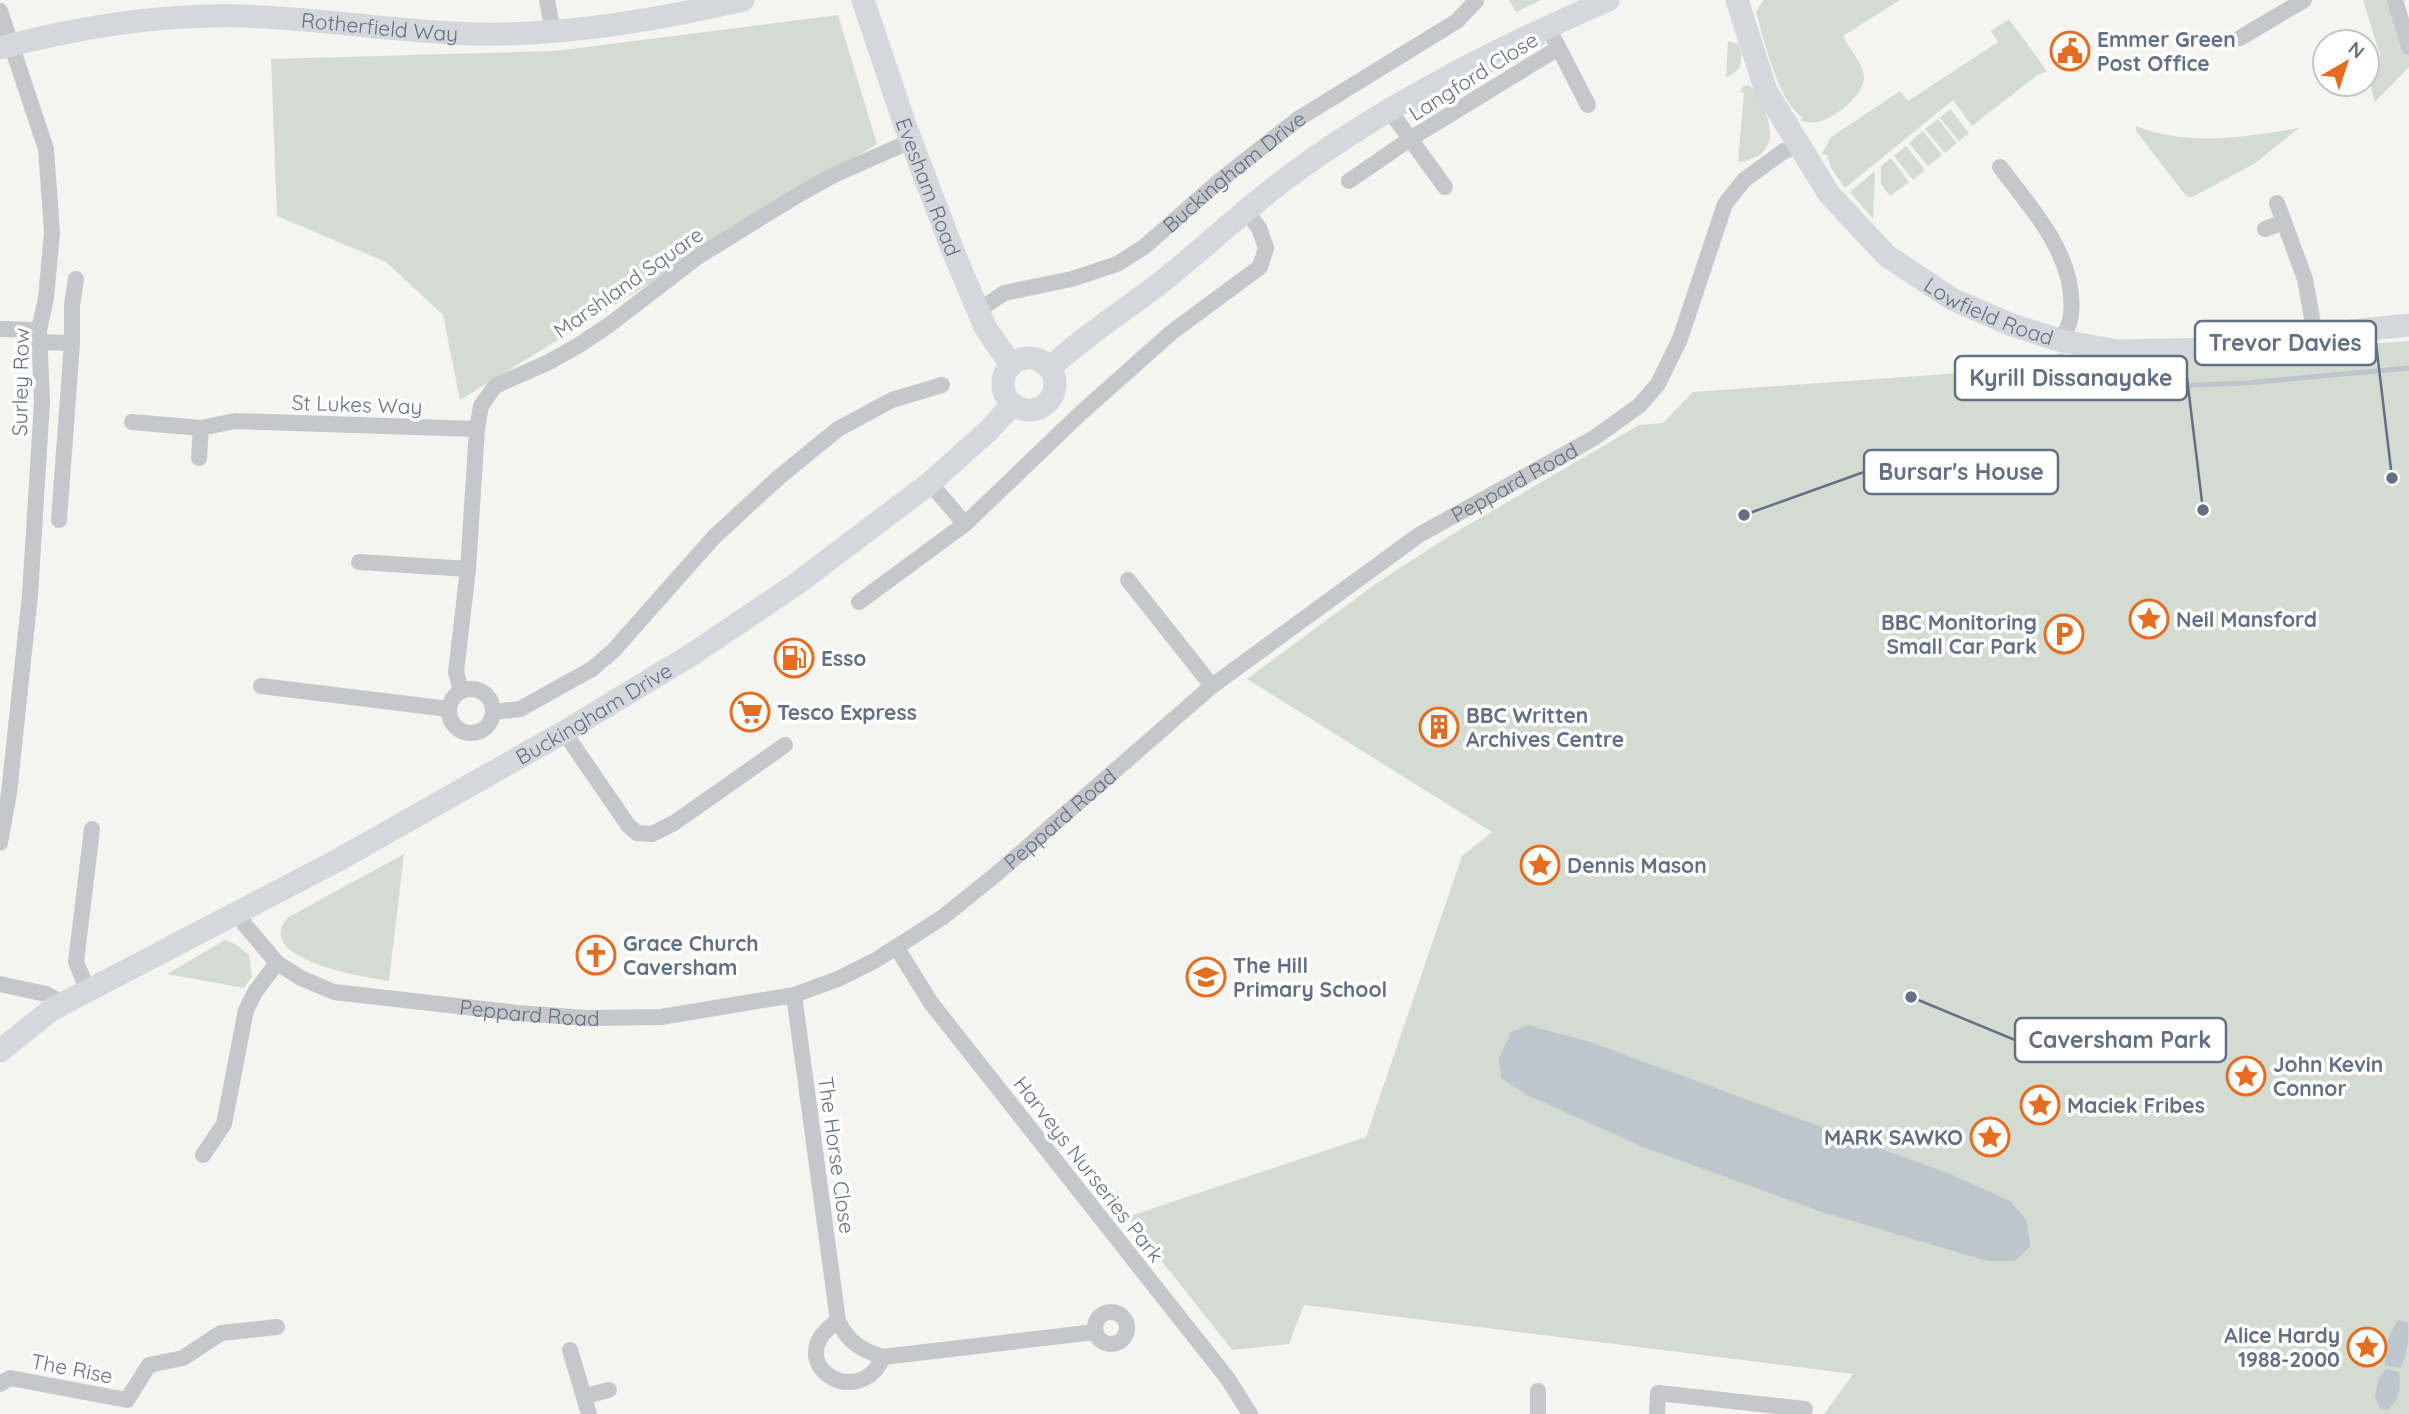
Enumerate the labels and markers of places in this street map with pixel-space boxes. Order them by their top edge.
place label: Emmer Green Post Office [2097,26,2236,76]
public building icon: Emmer Green Post Office [2049,30,2091,72]
callout: Trevor Davies [2195,321,2376,365]
callout: Kyrill Dissanayake [1955,356,2187,400]
callout: Bursar's House [1864,450,2058,494]
place icon: Neil Mansford [2128,598,2170,640]
place label: Neil Mansford [2176,606,2317,632]
place label: BBC Monitoring Small Car Park [1881,609,2037,659]
parking icon: BBC Monitoring Small Car Park [2043,613,2085,655]
fuel station icon: Esso [773,637,815,679]
place label: Esso [821,645,866,671]
supermarket icon: Tesco Express [729,691,771,733]
place label: Tesco Express [777,699,917,725]
place label: BBC Written Archives Centre [1466,702,1624,752]
building icon: BBC Written Archives Centre [1418,706,1460,748]
place icon: Dennis Mason [1519,844,1561,886]
place label: Dennis Mason [1567,852,1707,878]
place label: Grace Church Caversham [623,930,759,980]
church icon: Grace Church Caversham [575,934,617,976]
place label: The Hill Primary School [1233,952,1387,1002]
school or university icon: The Hill Primary School [1185,956,1227,998]
callout: Caversham Park [2015,1018,2226,1062]
place label: John Kevin Connor [2273,1051,2383,1101]
place icon: John Kevin Connor [2225,1055,2267,1097]
place icon: Maciek Fribes [2019,1084,2061,1126]
place label: Maciek Fribes [2067,1092,2205,1118]
place icon: MARK SAWKO [1969,1116,2011,1158]
place label: MARK SAWKO [1824,1124,1963,1150]
place label: Alice Hardy 1988-2000 [2224,1322,2340,1372]
place icon: Alice Hardy 1988-2000 [2346,1326,2388,1368]

